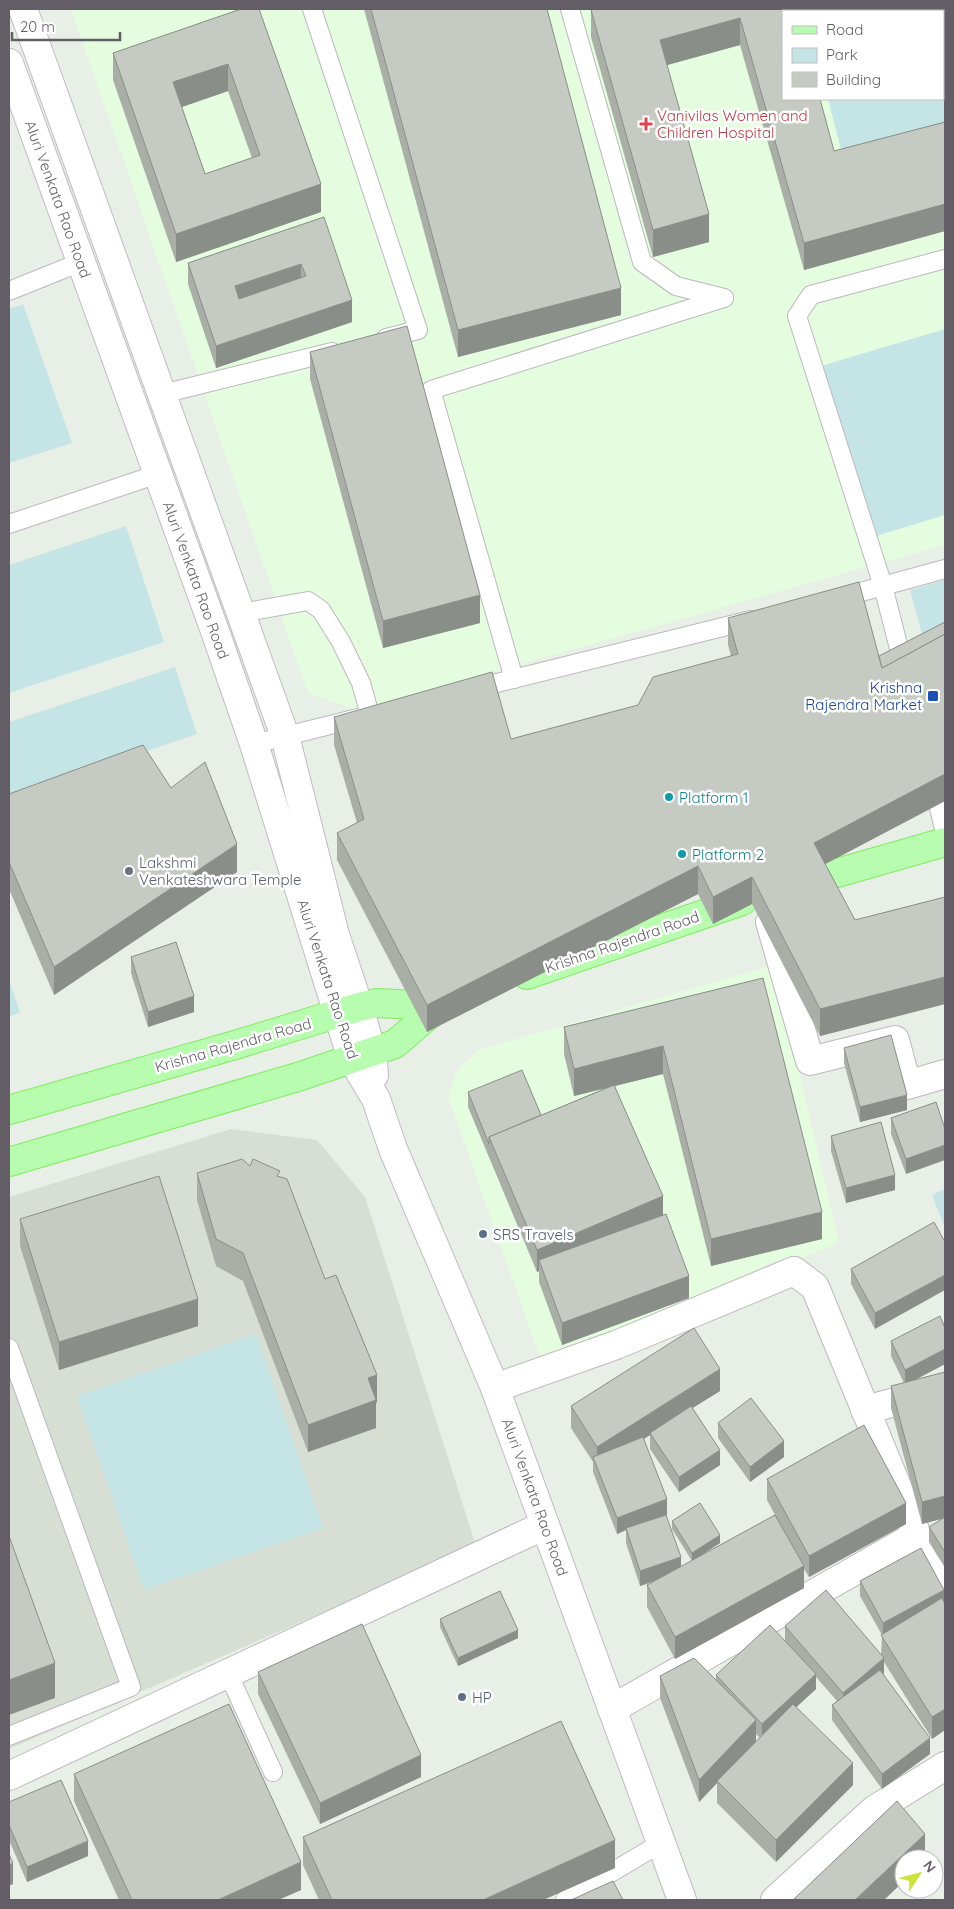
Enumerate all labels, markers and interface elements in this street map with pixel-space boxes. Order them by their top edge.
scale bar [12,10,120,42]
legend [782,10,944,100]
text: 20 m [20,17,55,36]
text: Road [826,20,863,39]
text: Park [826,45,858,64]
text: Building [826,70,881,89]
place label: Vanivilas Women and Children Hospital [657,106,808,142]
marker: Vanivilas Women and Children Hospital [639,117,653,131]
street label: Aluri Venkata Rao Road [21,118,95,280]
street label: Aluri Venkata Rao Road [159,499,233,661]
place label: Krishna Rajendra Market [805,678,922,714]
marker: Krishna Rajendra Market [926,689,940,703]
place label: Platform 1 [679,788,748,807]
marker: Platform 1 [663,791,675,803]
place label: Platform 2 [692,845,764,864]
marker: Platform 2 [676,848,688,860]
place label: Lakshmi Venkateshwara Temple [139,853,301,889]
marker: Lakshmi Venkateshwara Temple [123,865,135,877]
street label: Aluri Venkata Rao Road [293,897,363,1061]
street label: Krishna Rajendra Road [542,907,702,977]
street label: Krishna Rajendra Road [153,1014,313,1076]
place label: SRS Travels [493,1225,574,1244]
marker: SRS Travels [477,1228,489,1240]
street label: Aluri Venkata Rao Road [498,1416,572,1578]
place label: HP [472,1688,492,1707]
marker: HP [456,1691,468,1703]
north arrow [894,1849,944,1899]
text: N [919,1857,940,1876]

